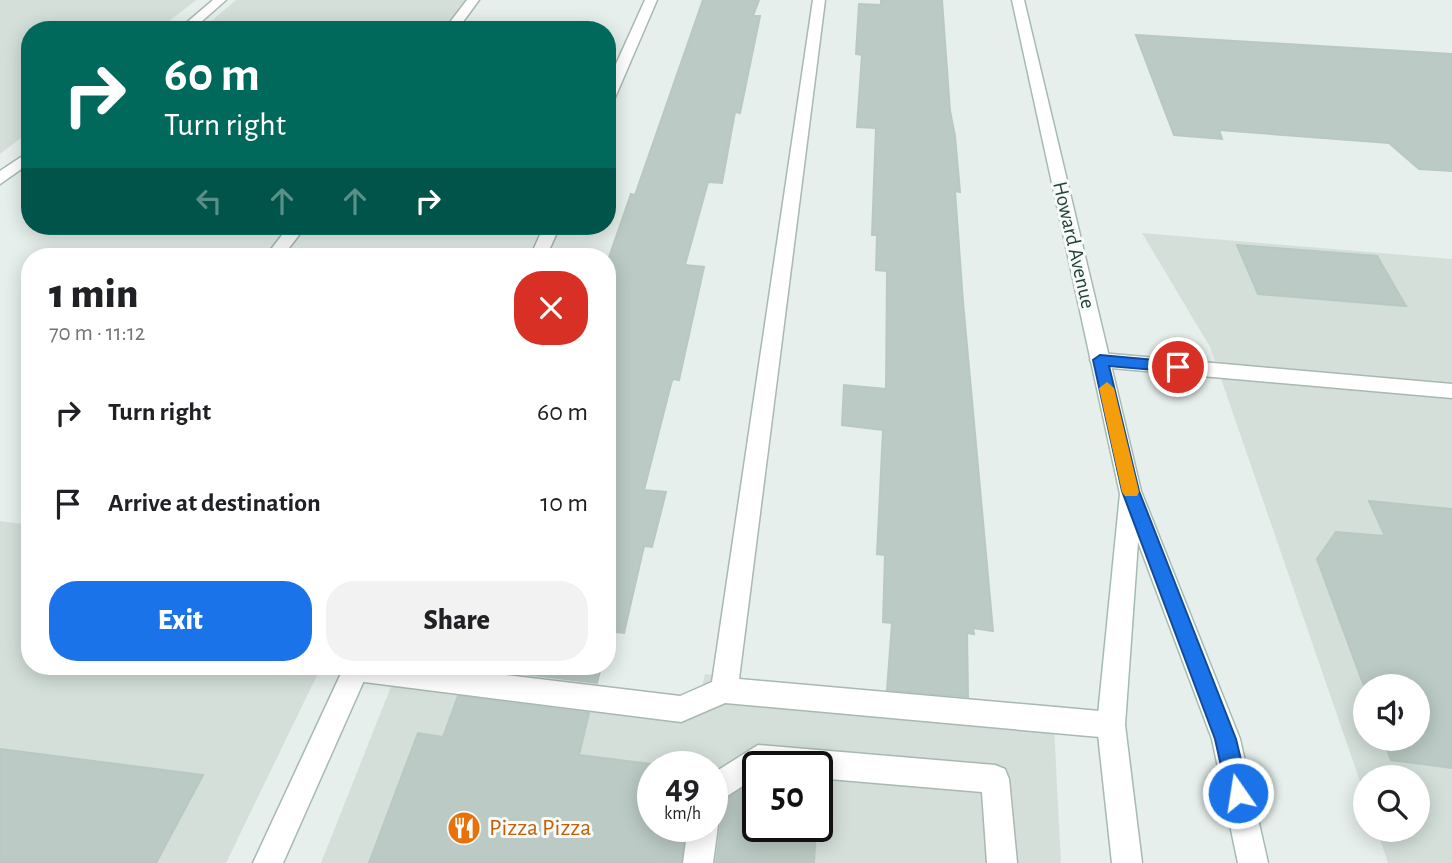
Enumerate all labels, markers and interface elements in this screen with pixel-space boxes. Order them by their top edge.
icon: right [49,49,140,140]
text: 60 m [164,51,260,100]
text: Turn right [164,109,286,141]
street label: Howard Avenue [1049,180,1099,310]
icon: left [190,182,228,220]
icon: ahead [263,182,301,220]
icon: ahead [336,182,374,220]
icon: right [409,182,447,220]
button: close [514,271,588,345]
text: 1 min [49,273,138,315]
text: 70 m · 11:12 [49,322,145,345]
pin [1148,337,1208,397]
icon: arrive [1159,348,1197,386]
icon: right [49,394,87,432]
text: Turn right [108,399,211,425]
text: 60 m [537,399,588,425]
icon: arrive [49,485,87,523]
text: Arrive at destination [108,490,321,516]
text: 10 m [540,490,588,516]
button: Exit [49,581,312,661]
button: Share [326,581,588,661]
map controls [1353,674,1430,842]
button: sound [1353,674,1430,751]
speed limit sign: 50 [742,751,833,842]
position arrow [1201,756,1275,830]
button: search [1353,765,1430,842]
text: 49 [665,770,700,805]
text: km/h [664,805,701,823]
restaurant icon: Pizza Pizza [445,809,483,847]
place label: Pizza Pizza [489,816,591,840]

